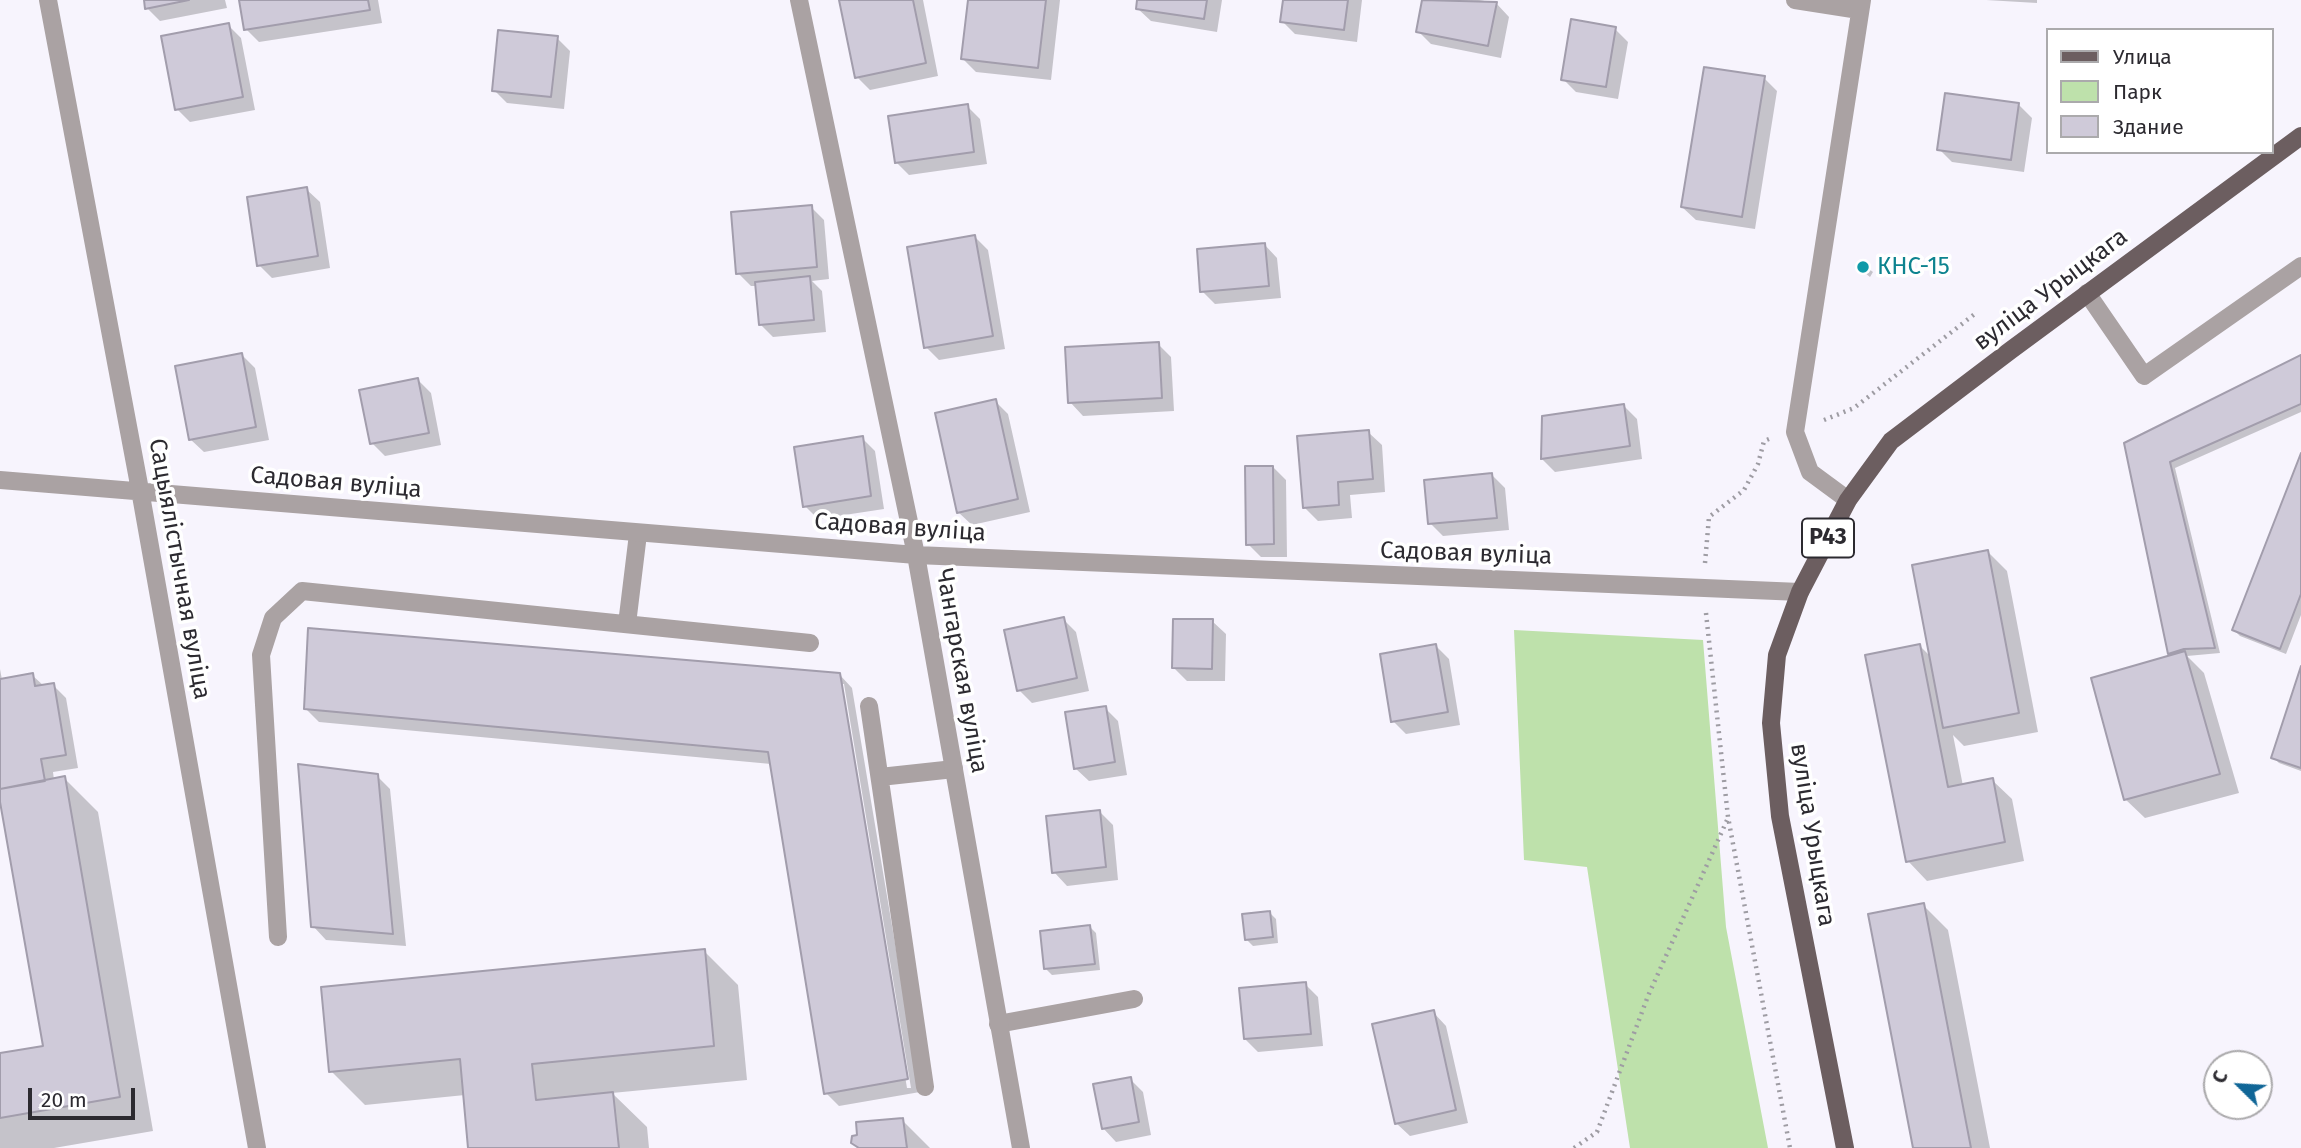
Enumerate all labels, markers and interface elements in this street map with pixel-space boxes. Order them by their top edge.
legend [2046,28,2273,154]
text: Улица [2113,44,2172,70]
text: Парк [2113,79,2162,105]
text: Здание [2113,114,2184,140]
street label: вуліца Урыцкага [1968,223,2134,357]
place label: КНС-15 [1877,253,1950,281]
marker: КНС-15 [1855,259,1871,275]
street label: Сацыялістычная вуліца [142,436,216,702]
street label: Садовая вуліца [249,461,423,505]
street label: Садовая вуліца [813,508,987,548]
road number: Р43 [1802,518,1854,558]
street label: Садовая вуліца [1380,537,1552,571]
street label: Чангарская вуліца [929,566,993,776]
street label: вуліца Урыцкага [1783,741,1841,929]
north arrow [2203,1050,2273,1120]
text: С [2207,1067,2233,1087]
scale bar [32,1074,138,1118]
text: 20 m [41,1087,87,1113]

